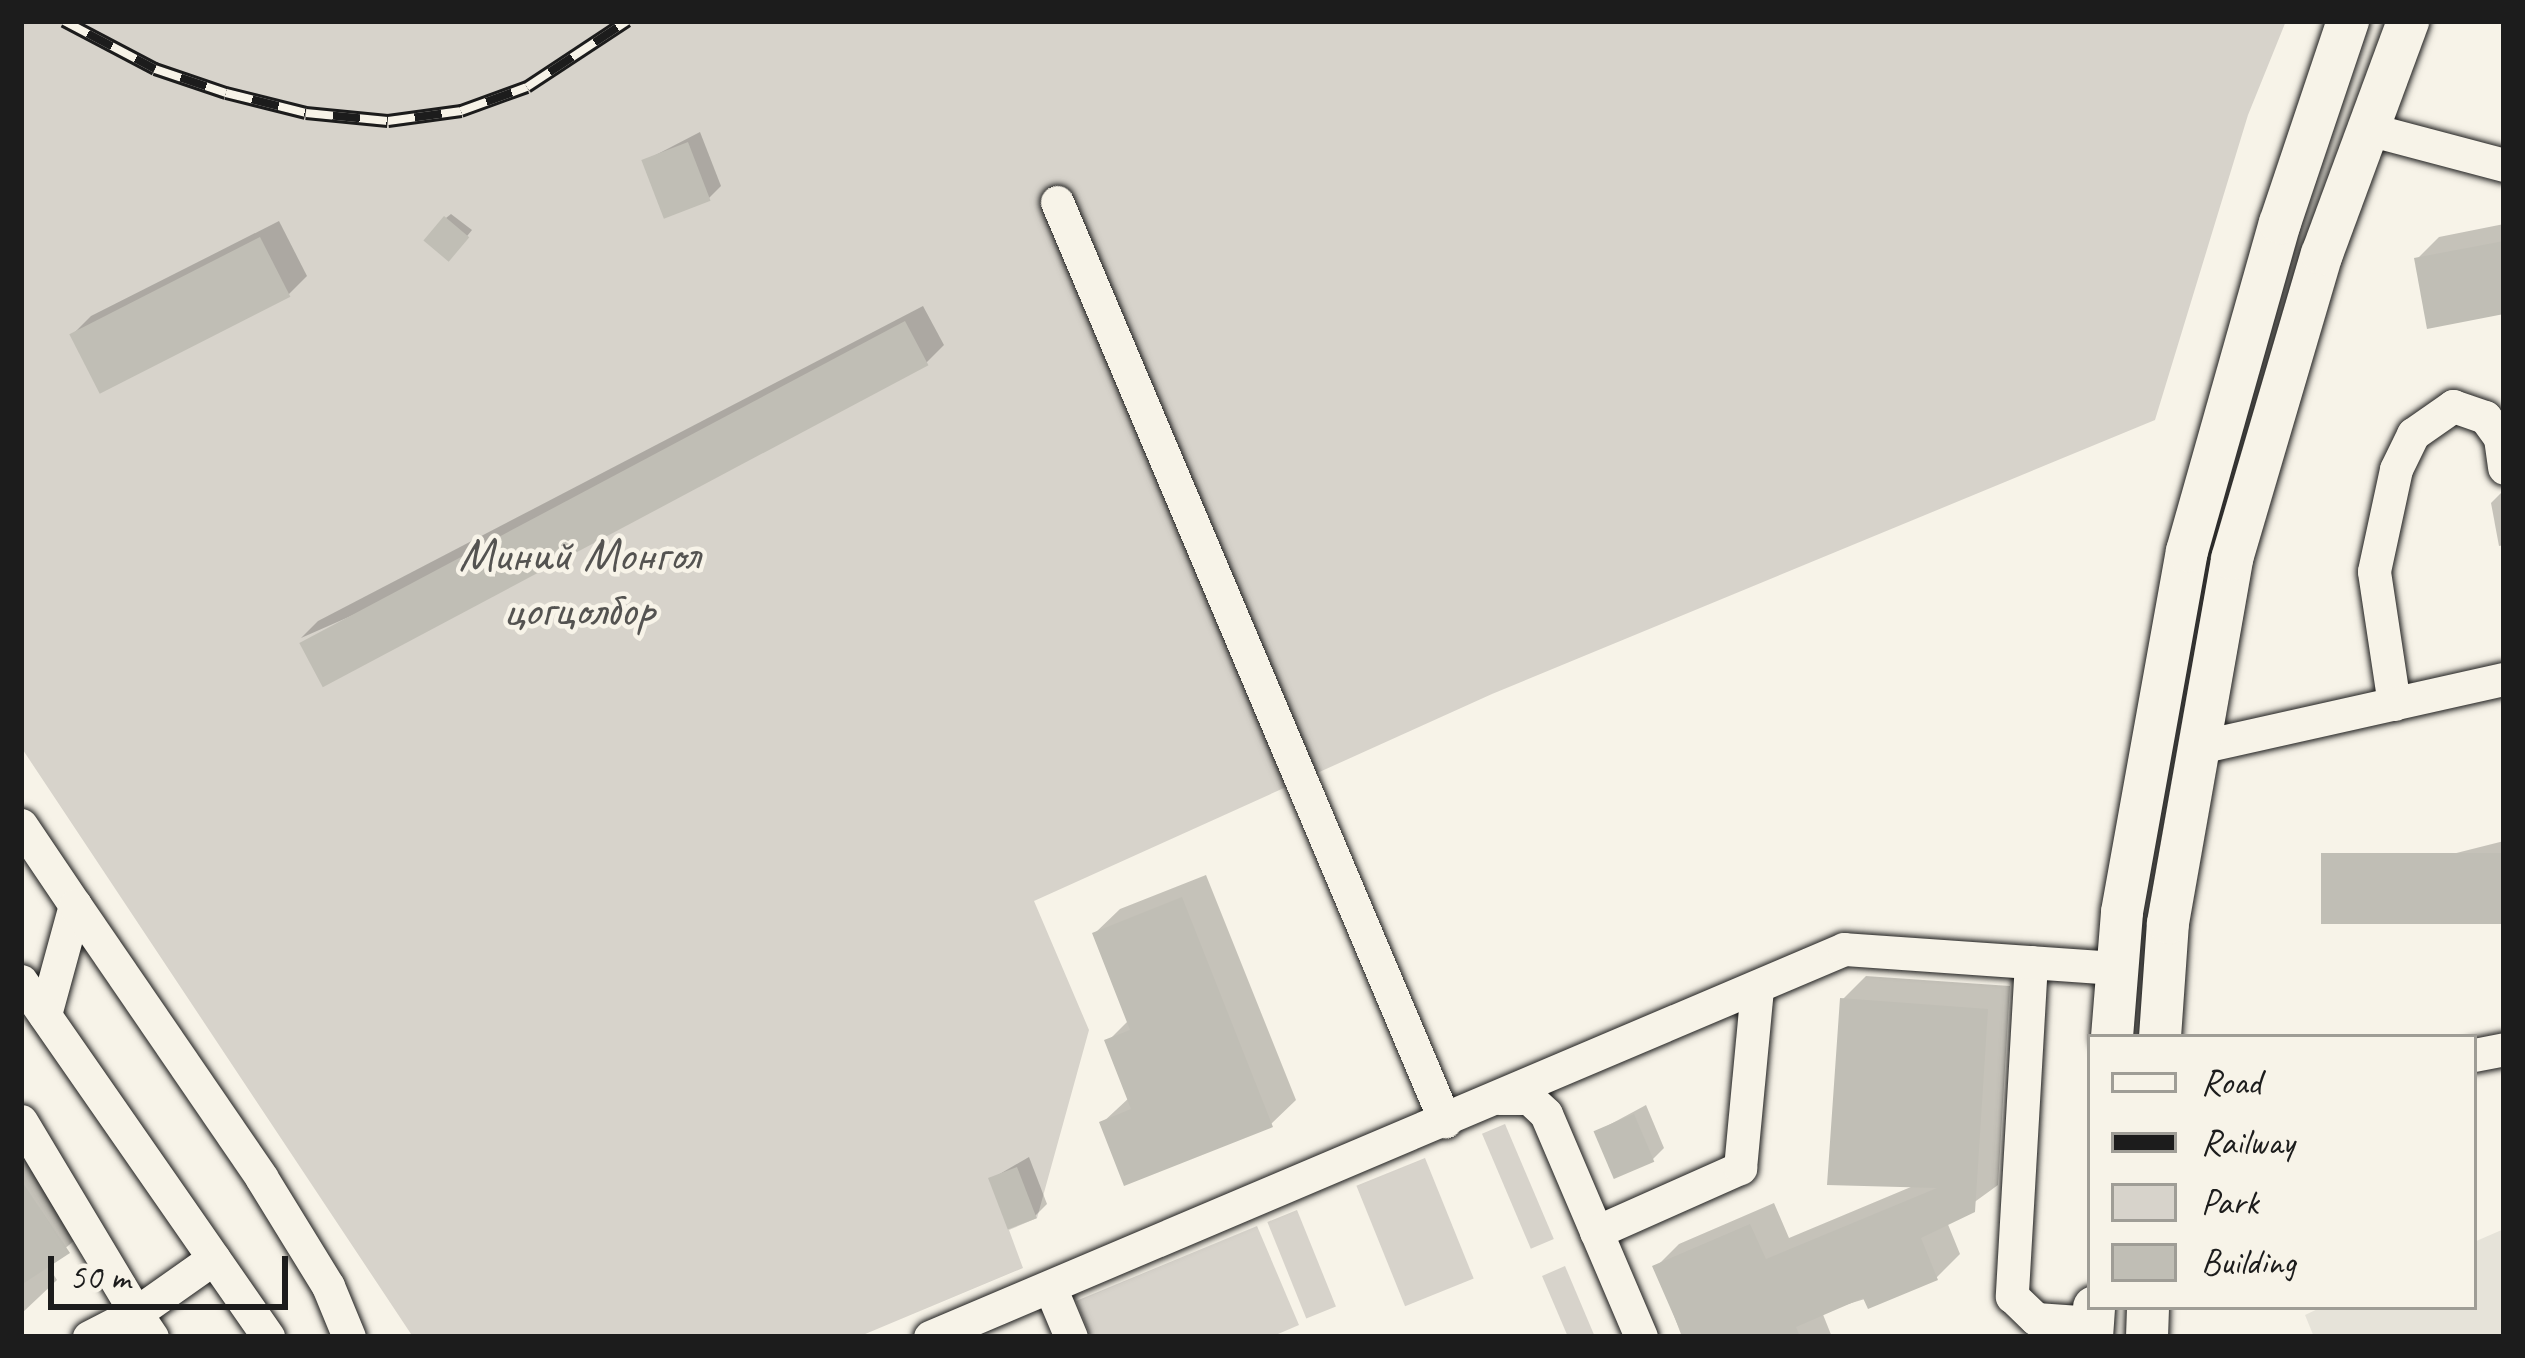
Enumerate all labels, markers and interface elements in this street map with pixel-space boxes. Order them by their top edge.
park label: Миний Монгол цогцолбор [459,525,699,638]
legend [2087,1034,2477,1310]
text: Road [2201,1059,2261,1105]
text: Railway [2201,1119,2294,1165]
text: Park [2201,1179,2258,1225]
scale bar [54,1232,294,1306]
text: Building [2201,1239,2296,1285]
text: 50 m [69,1254,130,1300]

